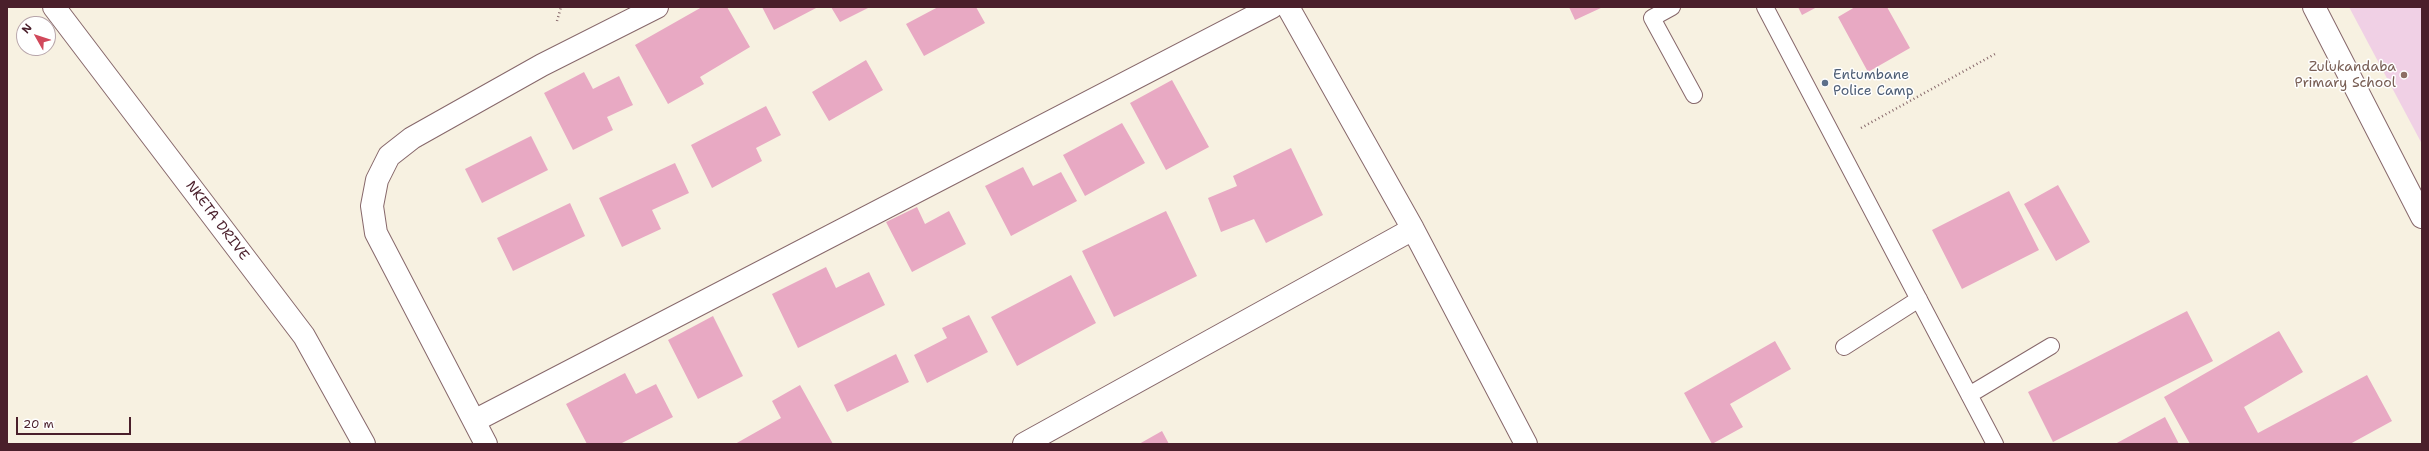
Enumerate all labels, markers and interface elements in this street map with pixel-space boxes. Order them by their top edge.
north arrow [16,16,56,56]
text: N [18,21,36,37]
place label: Zulukandaba Primary School [2295,59,2396,92]
place label: Entumbane Police Camp [1833,67,1914,100]
marker: Zulukandaba Primary School [2399,70,2409,80]
marker: Entumbane Police Camp [1820,78,1830,88]
street label: NKETA DRIVE [182,178,252,264]
scale bar [18,409,133,435]
text: 20 m [23,416,54,432]

